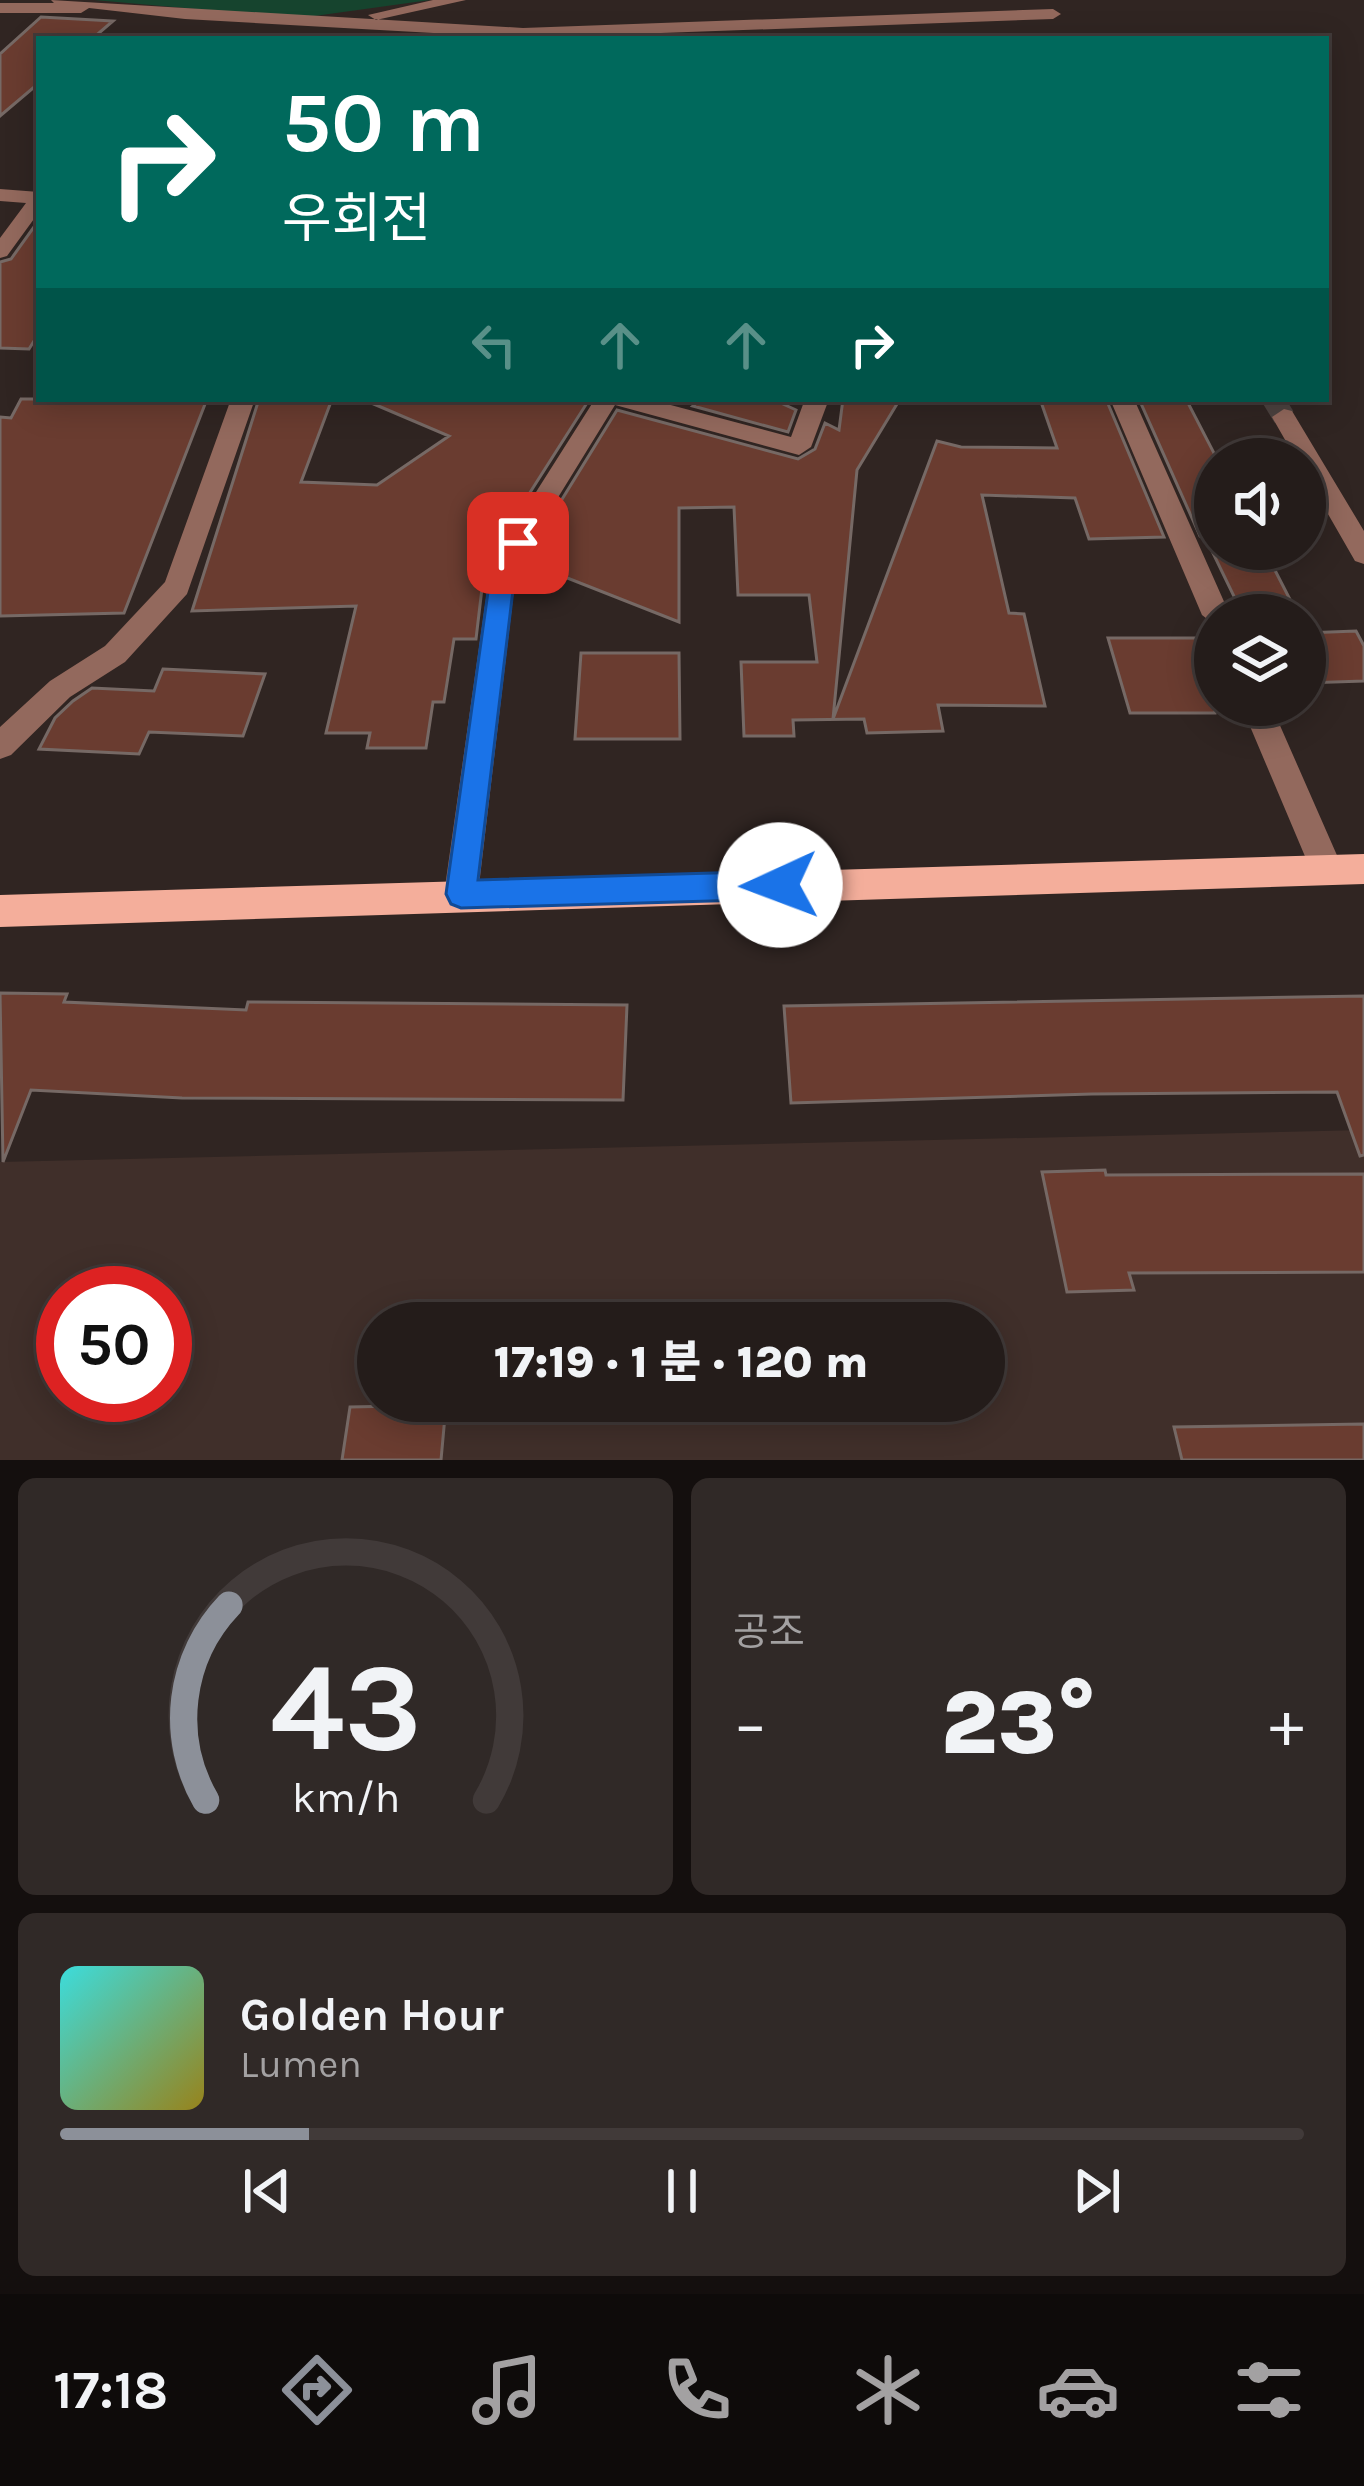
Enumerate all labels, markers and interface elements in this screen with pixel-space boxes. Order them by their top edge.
text: 50 m [282,74,485,172]
icon: right [84,84,240,240]
text: 우회전 [282,187,431,251]
icon: left [461,312,527,378]
icon: ahead [587,312,653,378]
icon: ahead [713,312,779,378]
icon: right [839,312,905,378]
map controls [1194,438,1326,726]
button: sound [1194,438,1326,570]
pin [467,492,569,594]
icon: arrive [485,510,551,576]
button: layers [1194,594,1326,726]
position arrow [717,822,843,948]
speed limit sign: 50 [36,1266,192,1422]
text: 17:19 · 1 분 · 120 m [494,1336,868,1388]
text: 공조 [733,1609,805,1655]
text: 43 [270,1635,421,1780]
text: 23° [941,1670,1096,1776]
text: − [733,1685,768,1763]
text: + [1269,1685,1304,1763]
text: km/h [291,1772,400,1822]
text: Golden Hour [240,1989,504,2041]
text: Lumen [240,2041,362,2087]
icon: previous [234,2158,300,2224]
icon: pause [649,2158,715,2224]
icon: next [1064,2158,1130,2224]
icon: directions [275,2348,359,2432]
icon: music [465,2348,549,2432]
icon: phone [655,2348,739,2432]
icon: climate [846,2348,930,2432]
icon: car [1036,2348,1120,2432]
icon: filters [1227,2348,1311,2432]
text: 17:18 [53,2358,168,2422]

